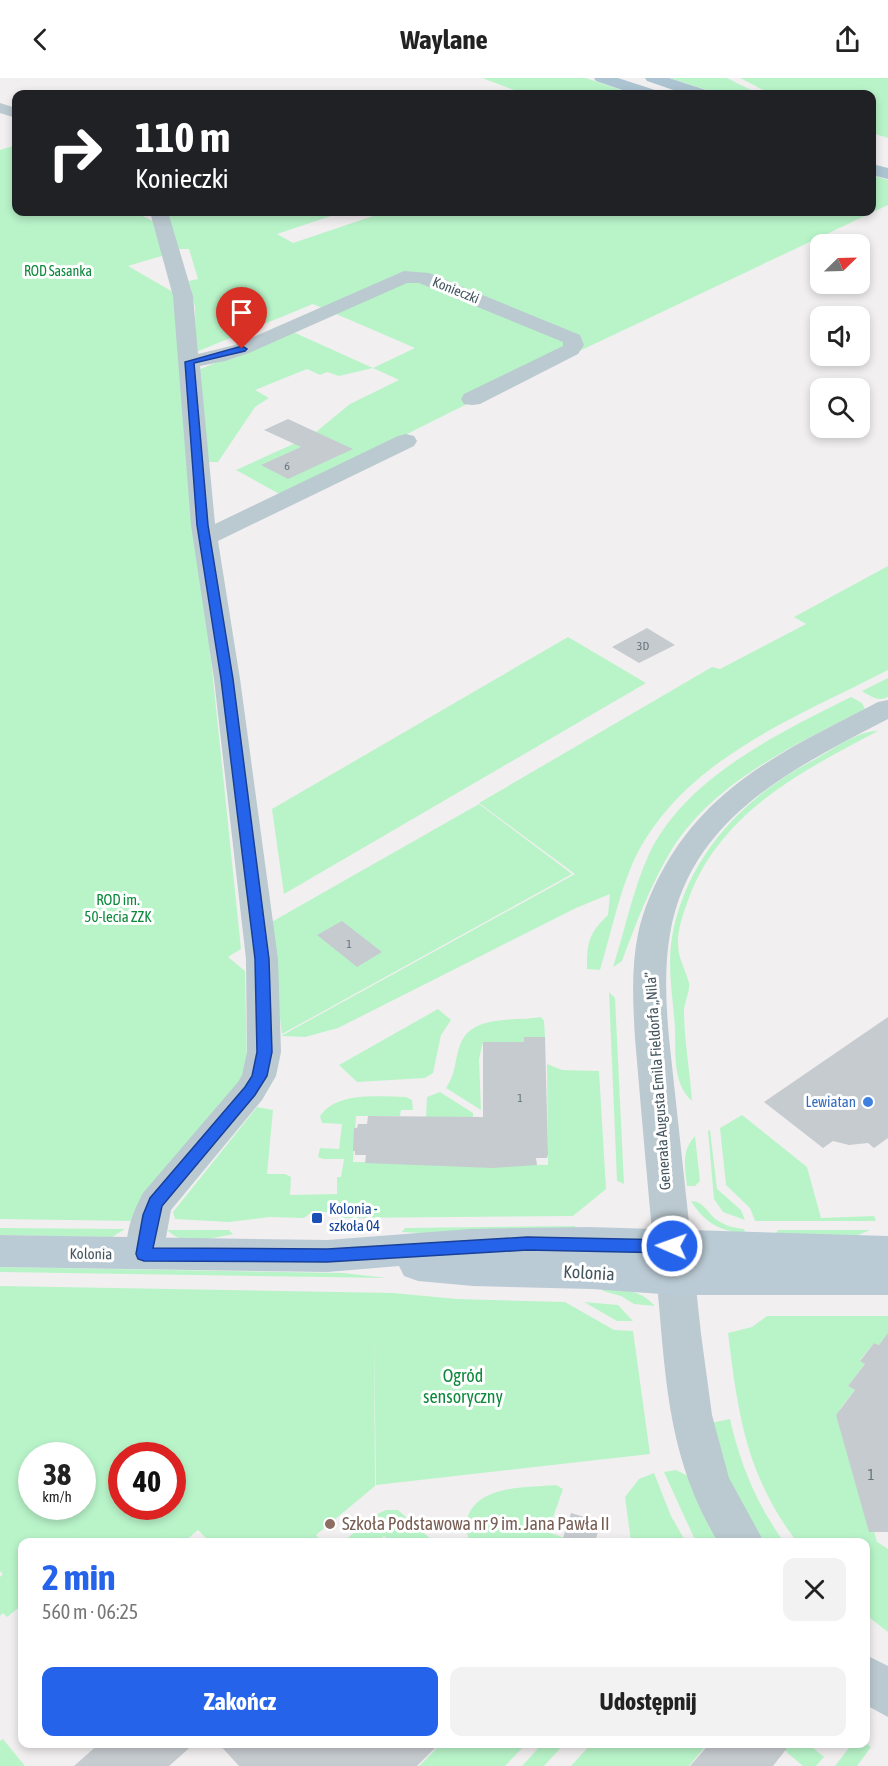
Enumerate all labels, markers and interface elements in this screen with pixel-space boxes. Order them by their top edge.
icon: back [24,23,57,56]
icon: share [831,23,864,56]
text: Waylane [400,24,488,55]
text: 110 m [135,113,230,161]
icon: right [36,114,114,192]
text: Konieczki [135,163,229,194]
north arrow [810,234,870,294]
map controls [810,234,870,438]
park label: ROD Sasanka [24,263,92,279]
street label: Konieczki [430,273,482,307]
pin [216,287,267,349]
icon: arrive [225,296,258,329]
button: sound [810,306,870,366]
button: search [810,378,870,438]
house number: 6 [284,459,290,473]
house number: 3D [637,639,649,653]
park label: ROD im. 50-lecia ZZK [84,891,152,925]
house number: 1 [346,937,352,951]
street label: Generała Augusta Emila Fieldorfa „Nila” [641,971,674,1191]
house number: 1 [517,1091,523,1105]
place label: Lewiatan [806,1093,856,1110]
marker: Lewiatan [861,1095,875,1109]
place label: Kolonia - szkoła 04 [329,1200,380,1234]
marker: Kolonia - szkoła 04 [310,1211,324,1225]
position arrow [640,1214,704,1278]
street label: Kolonia [70,1245,113,1262]
street label: Kolonia [563,1261,615,1284]
park label: Ogród sensoryczny [423,1365,503,1407]
speed limit sign: 40 [108,1442,186,1520]
text: 38 [43,1457,71,1491]
house number: 1 [867,1466,875,1483]
text: km/h [42,1488,72,1505]
place label: Szkoła Podstawowa nr 9 im. Jana Pawła II [342,1513,610,1534]
marker: Szkoła Podstawowa nr 9 im. Jana Pawła II [323,1517,337,1531]
text: 2 min [42,1556,116,1598]
button: close [783,1558,846,1621]
text: 560 m · 06:25 [42,1600,138,1623]
button: Zakończ [42,1667,438,1736]
button: Udostępnij [450,1667,846,1736]

